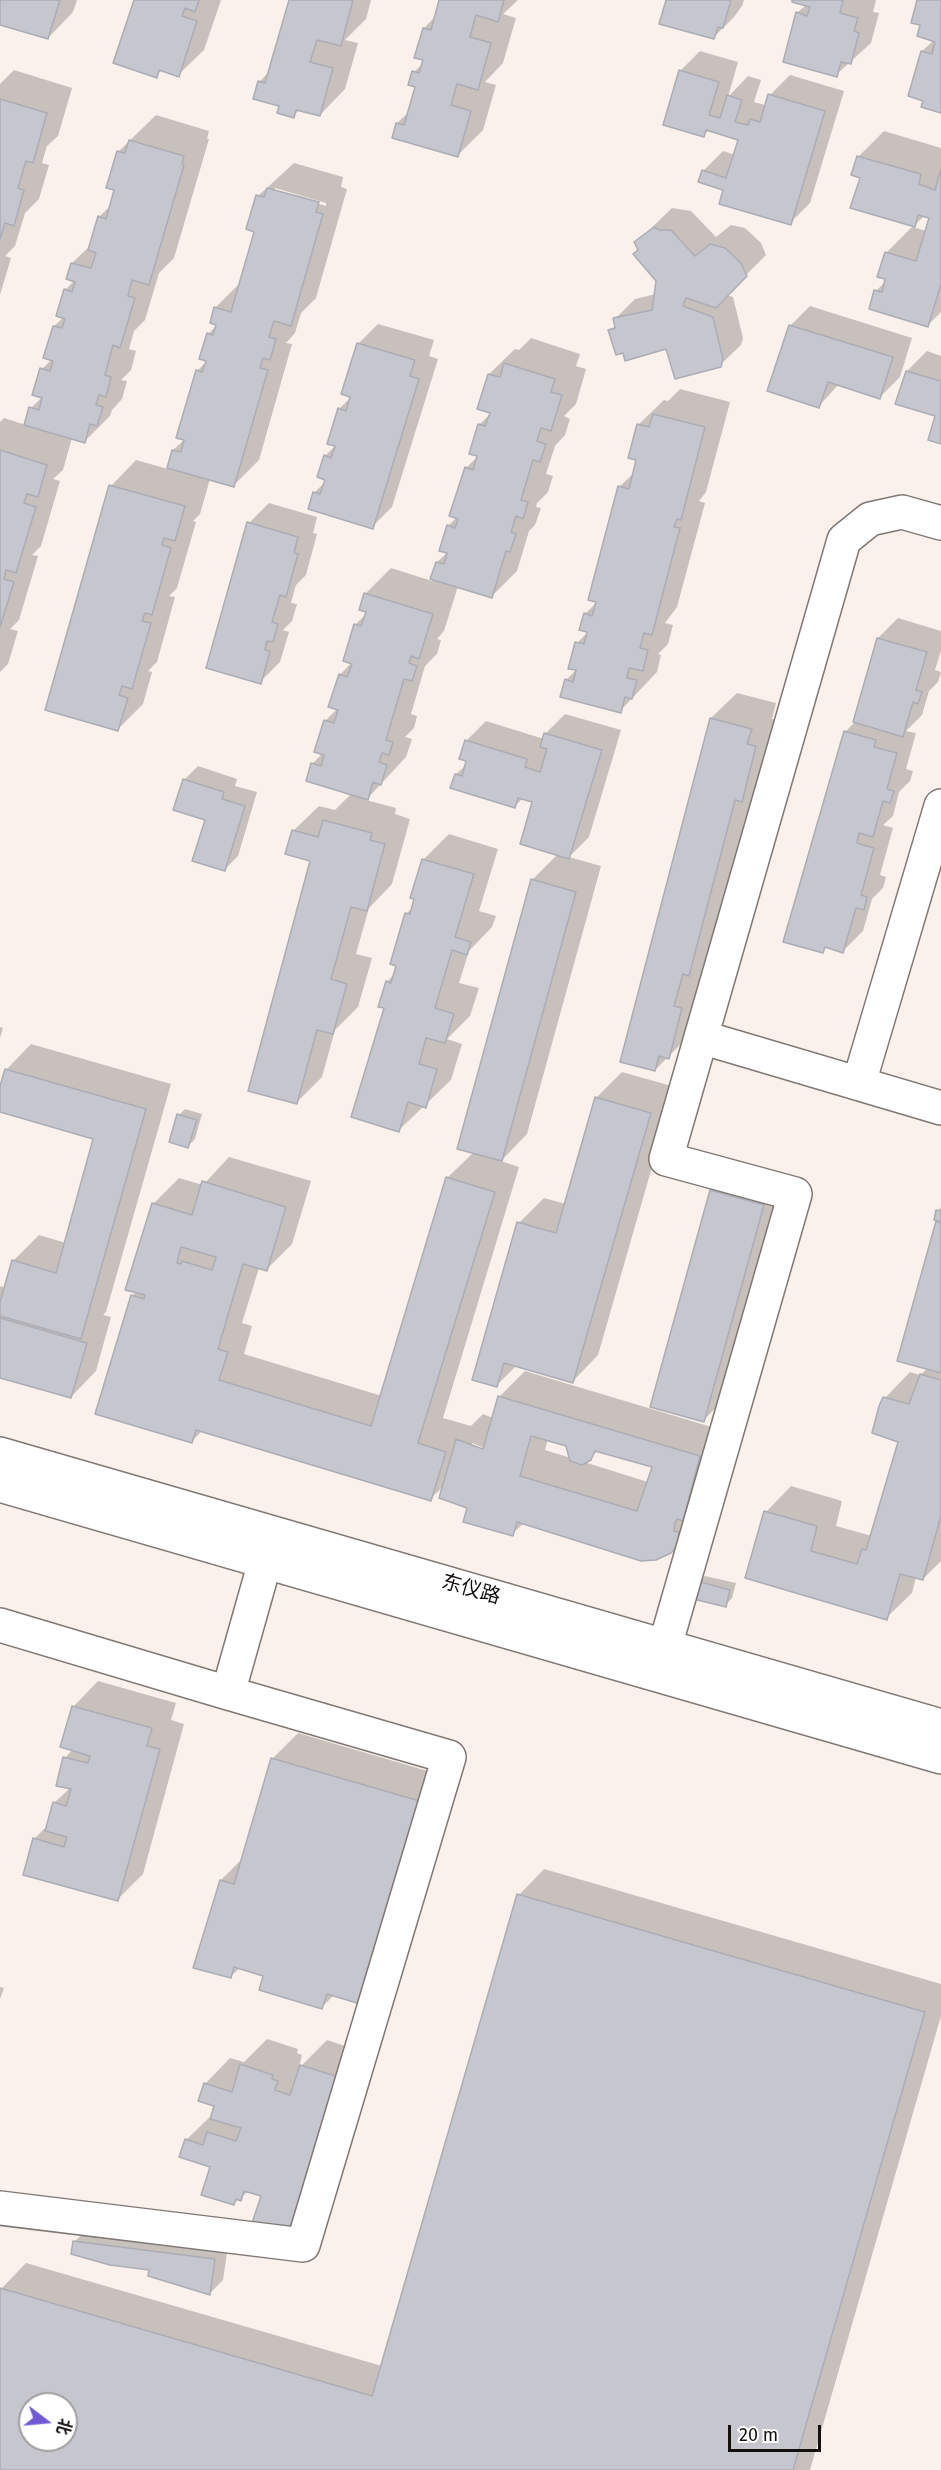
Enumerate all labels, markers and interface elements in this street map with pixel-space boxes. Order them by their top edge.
street label: 东仪路 [439,1570,503,1610]
north arrow [18,2392,78,2452]
scale bar [731,2413,824,2451]
text: 北 [53,2416,75,2437]
text: 20 m [739,2424,778,2446]

